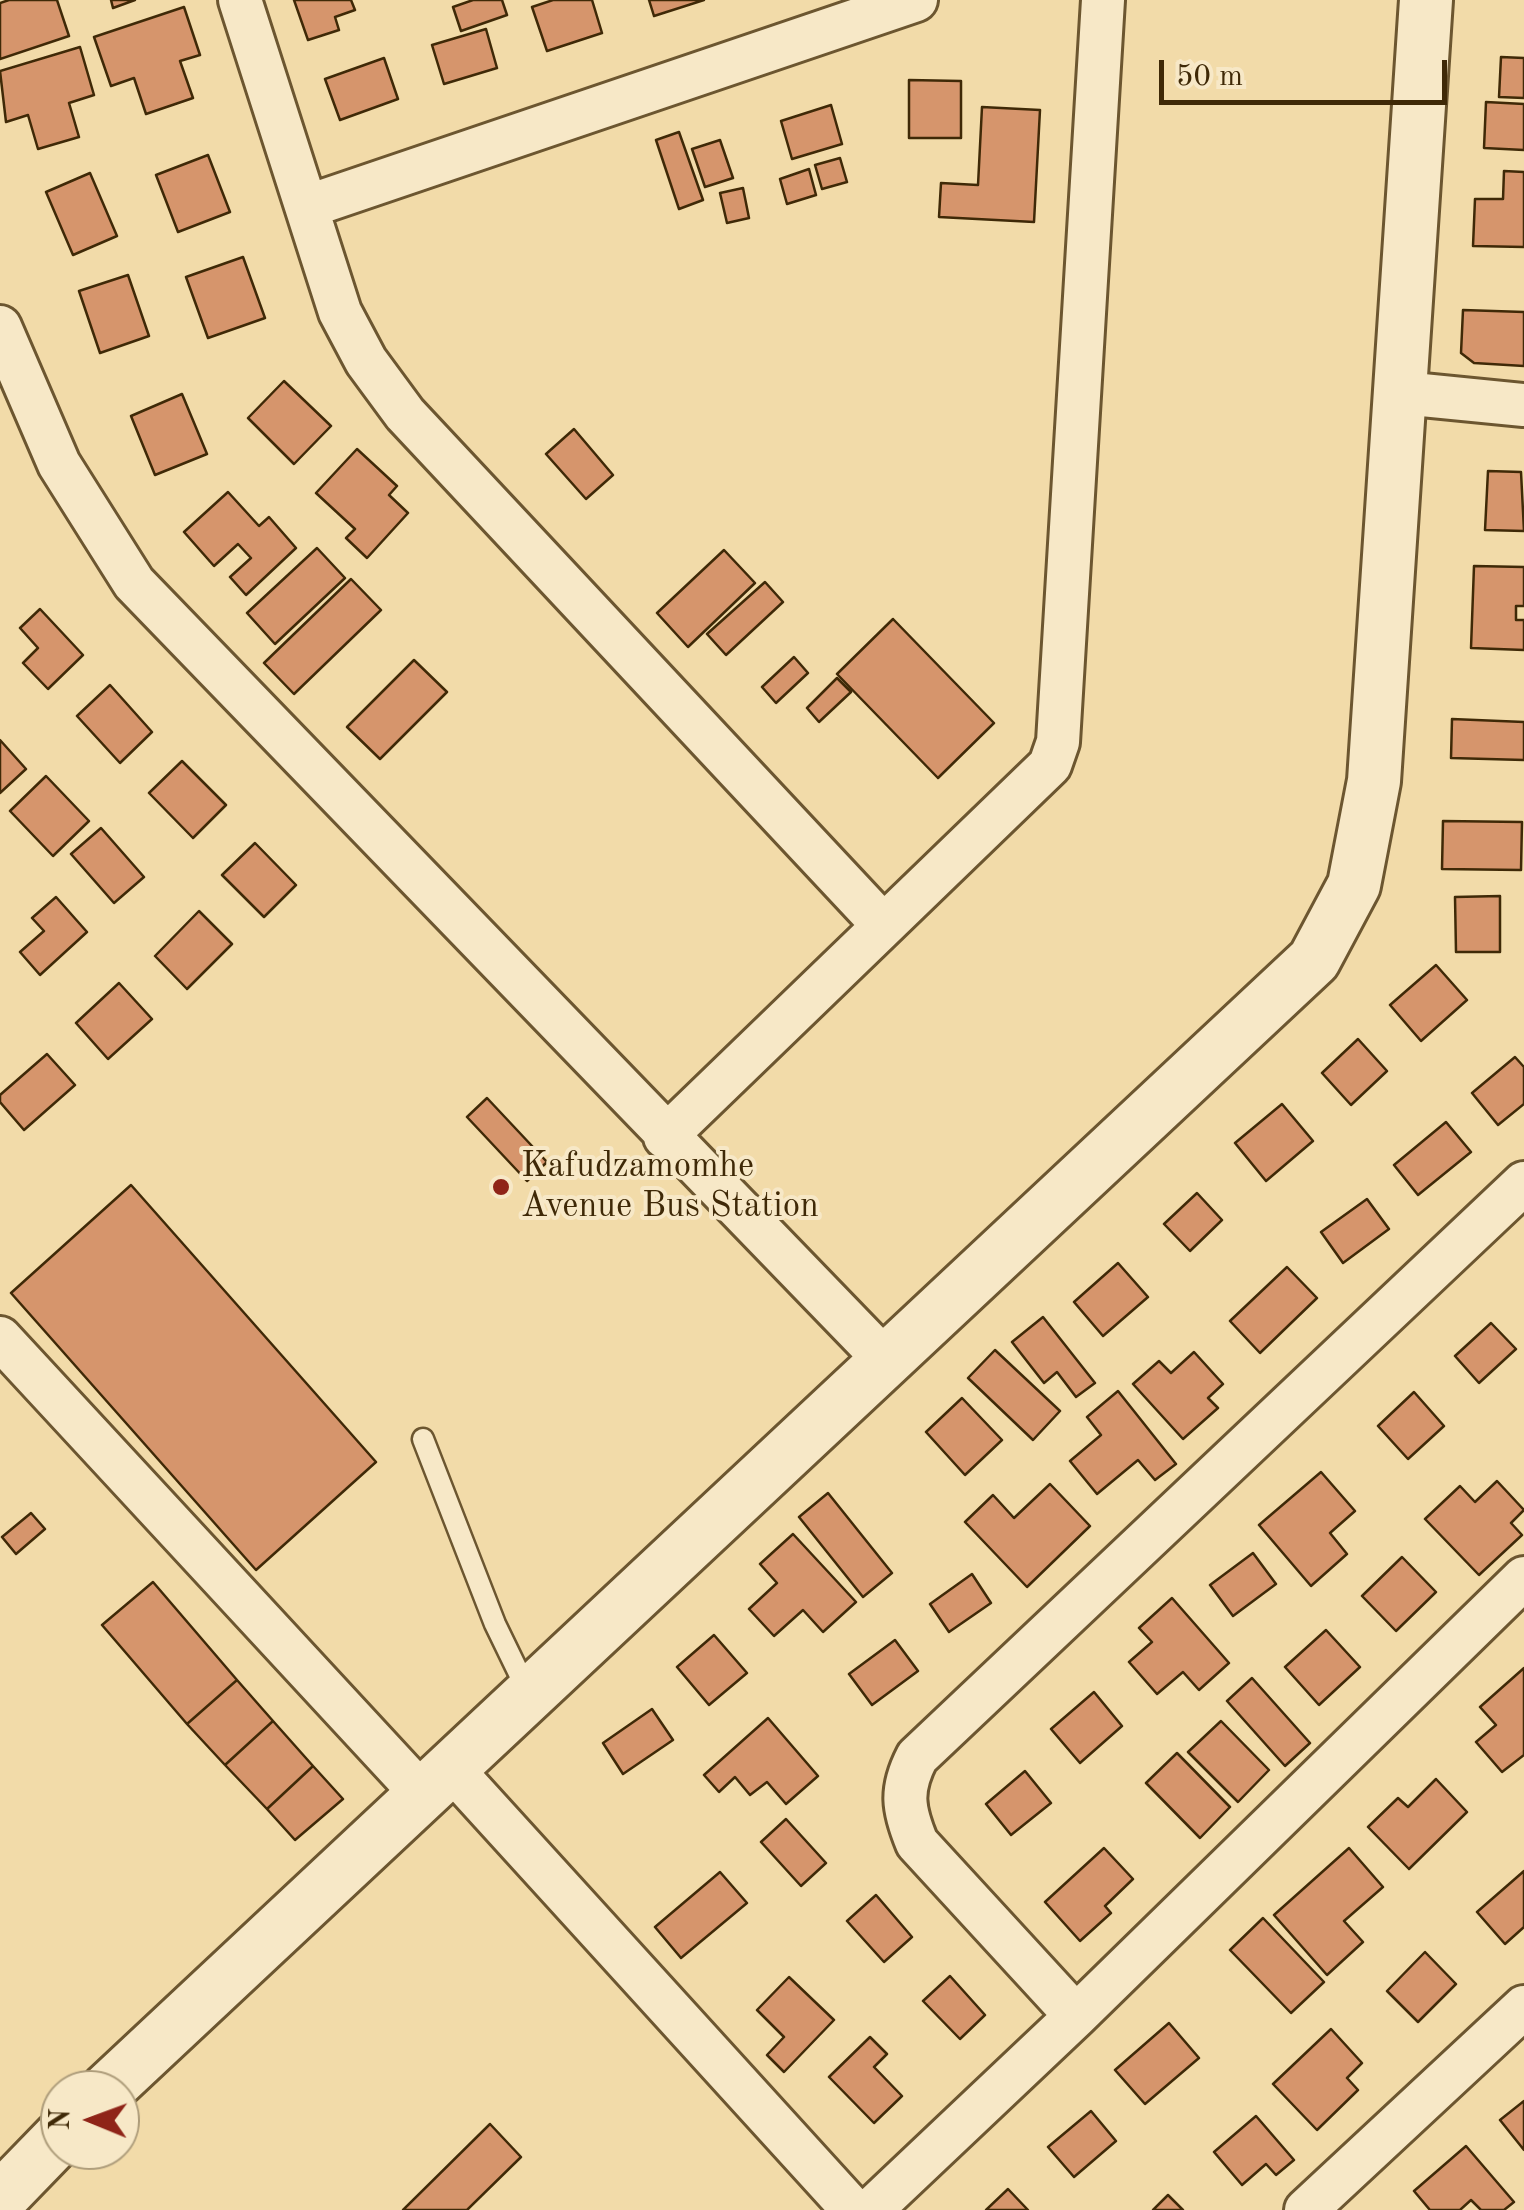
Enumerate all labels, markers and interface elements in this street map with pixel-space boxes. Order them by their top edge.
scale bar [1164,40,1452,102]
text: 50 m [1176,62,1243,92]
place label: Kafudzamomhe Avenue Bus Station [521,1146,819,1228]
marker: Kafudzamomhe Avenue Bus Station [490,1176,512,1198]
north arrow [40,2070,140,2170]
text: N [48,2109,76,2130]

